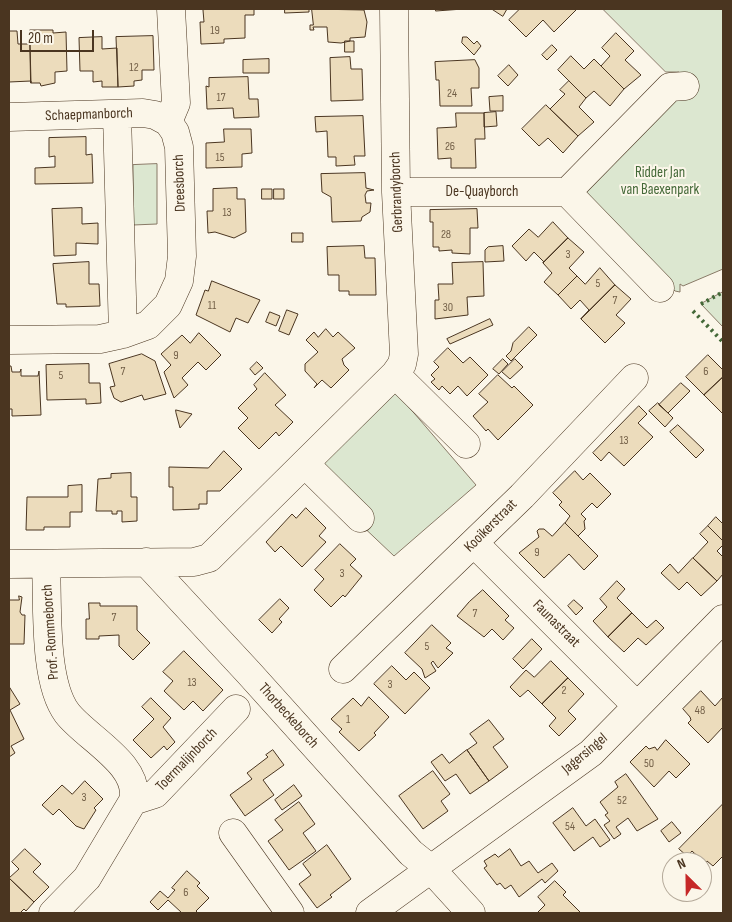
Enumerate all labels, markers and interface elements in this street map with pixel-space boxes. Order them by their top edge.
scale bar [22,20,96,52]
house number: 19 [210,24,220,38]
text: 20 m [28,29,53,48]
house number: 12 [129,61,139,75]
house number: 24 [447,87,457,101]
house number: 17 [217,91,225,105]
street label: Schaepmanborch [45,104,133,126]
house number: 26 [445,140,455,154]
house number: 15 [215,151,225,165]
street label: Gerbrandyborch [387,151,407,233]
street label: Dreesborch [170,154,190,212]
park label: Ridder Jan van Baexenpark [621,164,699,199]
street label: De-Quayborch [446,183,518,201]
house number: 13 [222,206,232,220]
house number: 28 [441,228,451,242]
house number: 3 [565,248,571,262]
house number: 5 [596,277,600,291]
house number: 7 [613,294,617,308]
house number: 11 [208,299,216,313]
house number: 30 [443,301,453,315]
house number: 9 [173,349,179,363]
house number: 7 [121,365,125,379]
house number: 6 [703,365,709,379]
house number: 5 [59,369,63,383]
house number: 13 [619,434,629,448]
street label: Kooikerstraat [461,496,521,556]
house number: 9 [534,546,540,560]
house number: 3 [339,567,345,581]
street label: Prof.-Rommeborch [39,584,63,680]
street label: Faunastraat [528,596,584,652]
house number: 7 [473,607,477,621]
house number: 7 [112,611,116,625]
house number: 5 [425,640,429,654]
house number: 13 [187,676,197,690]
house number: 3 [387,678,393,692]
street label: Thorbeckeborch [254,680,322,752]
house number: 2 [562,684,566,698]
house number: 48 [695,704,705,718]
house number: 1 [346,713,350,727]
street label: Toermalijnborch [152,725,222,795]
street label: Jagersingel [558,730,612,778]
house number: 50 [644,757,654,771]
house number: 3 [81,791,87,805]
house number: 52 [617,794,627,808]
house number: 54 [565,820,575,834]
north arrow [662,852,712,902]
text: N [675,854,688,873]
house number: 6 [183,886,189,900]

